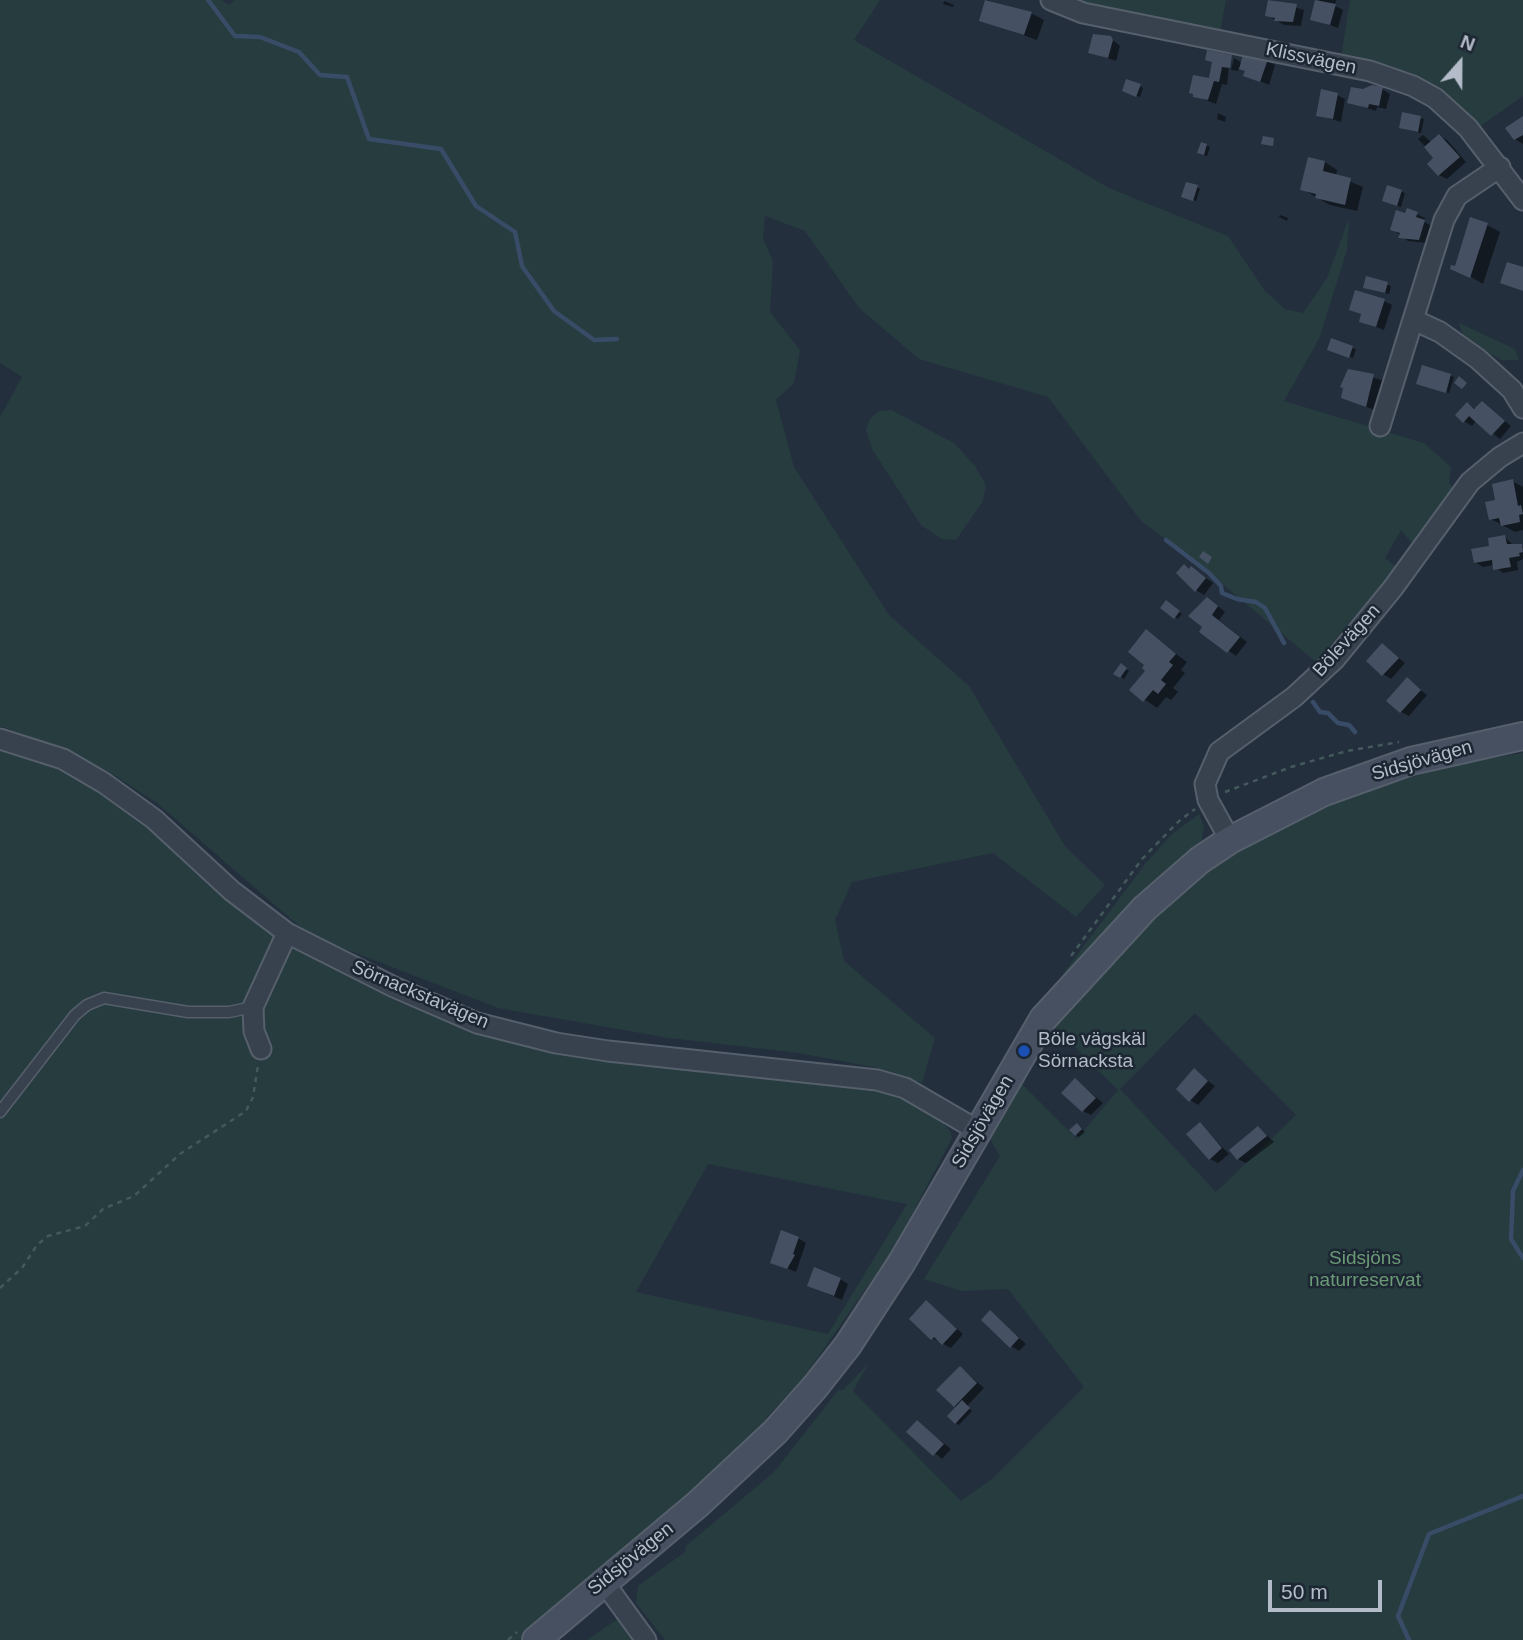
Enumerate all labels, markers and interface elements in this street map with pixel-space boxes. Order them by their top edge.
north arrow [1425,28,1495,98]
text: N [1458,31,1478,55]
street label: Klissvägen [1264,38,1358,80]
street label: Bölevägen [1308,600,1386,682]
street label: Sidsjövägen [1369,736,1475,786]
street label: Sörnackstavägen [348,956,492,1034]
place label: Böle vägskäl Sörnacksta [1038,1029,1146,1073]
marker: Böle vägskäl Sörnacksta [1016,1043,1032,1059]
street label: Sidsjövägen [947,1071,1019,1173]
park label: Sidsjöns naturreservat [1309,1248,1421,1292]
street label: Sidsjövägen [584,1518,678,1600]
scale bar [1271,1566,1385,1610]
text: 50 m [1281,1580,1328,1603]

